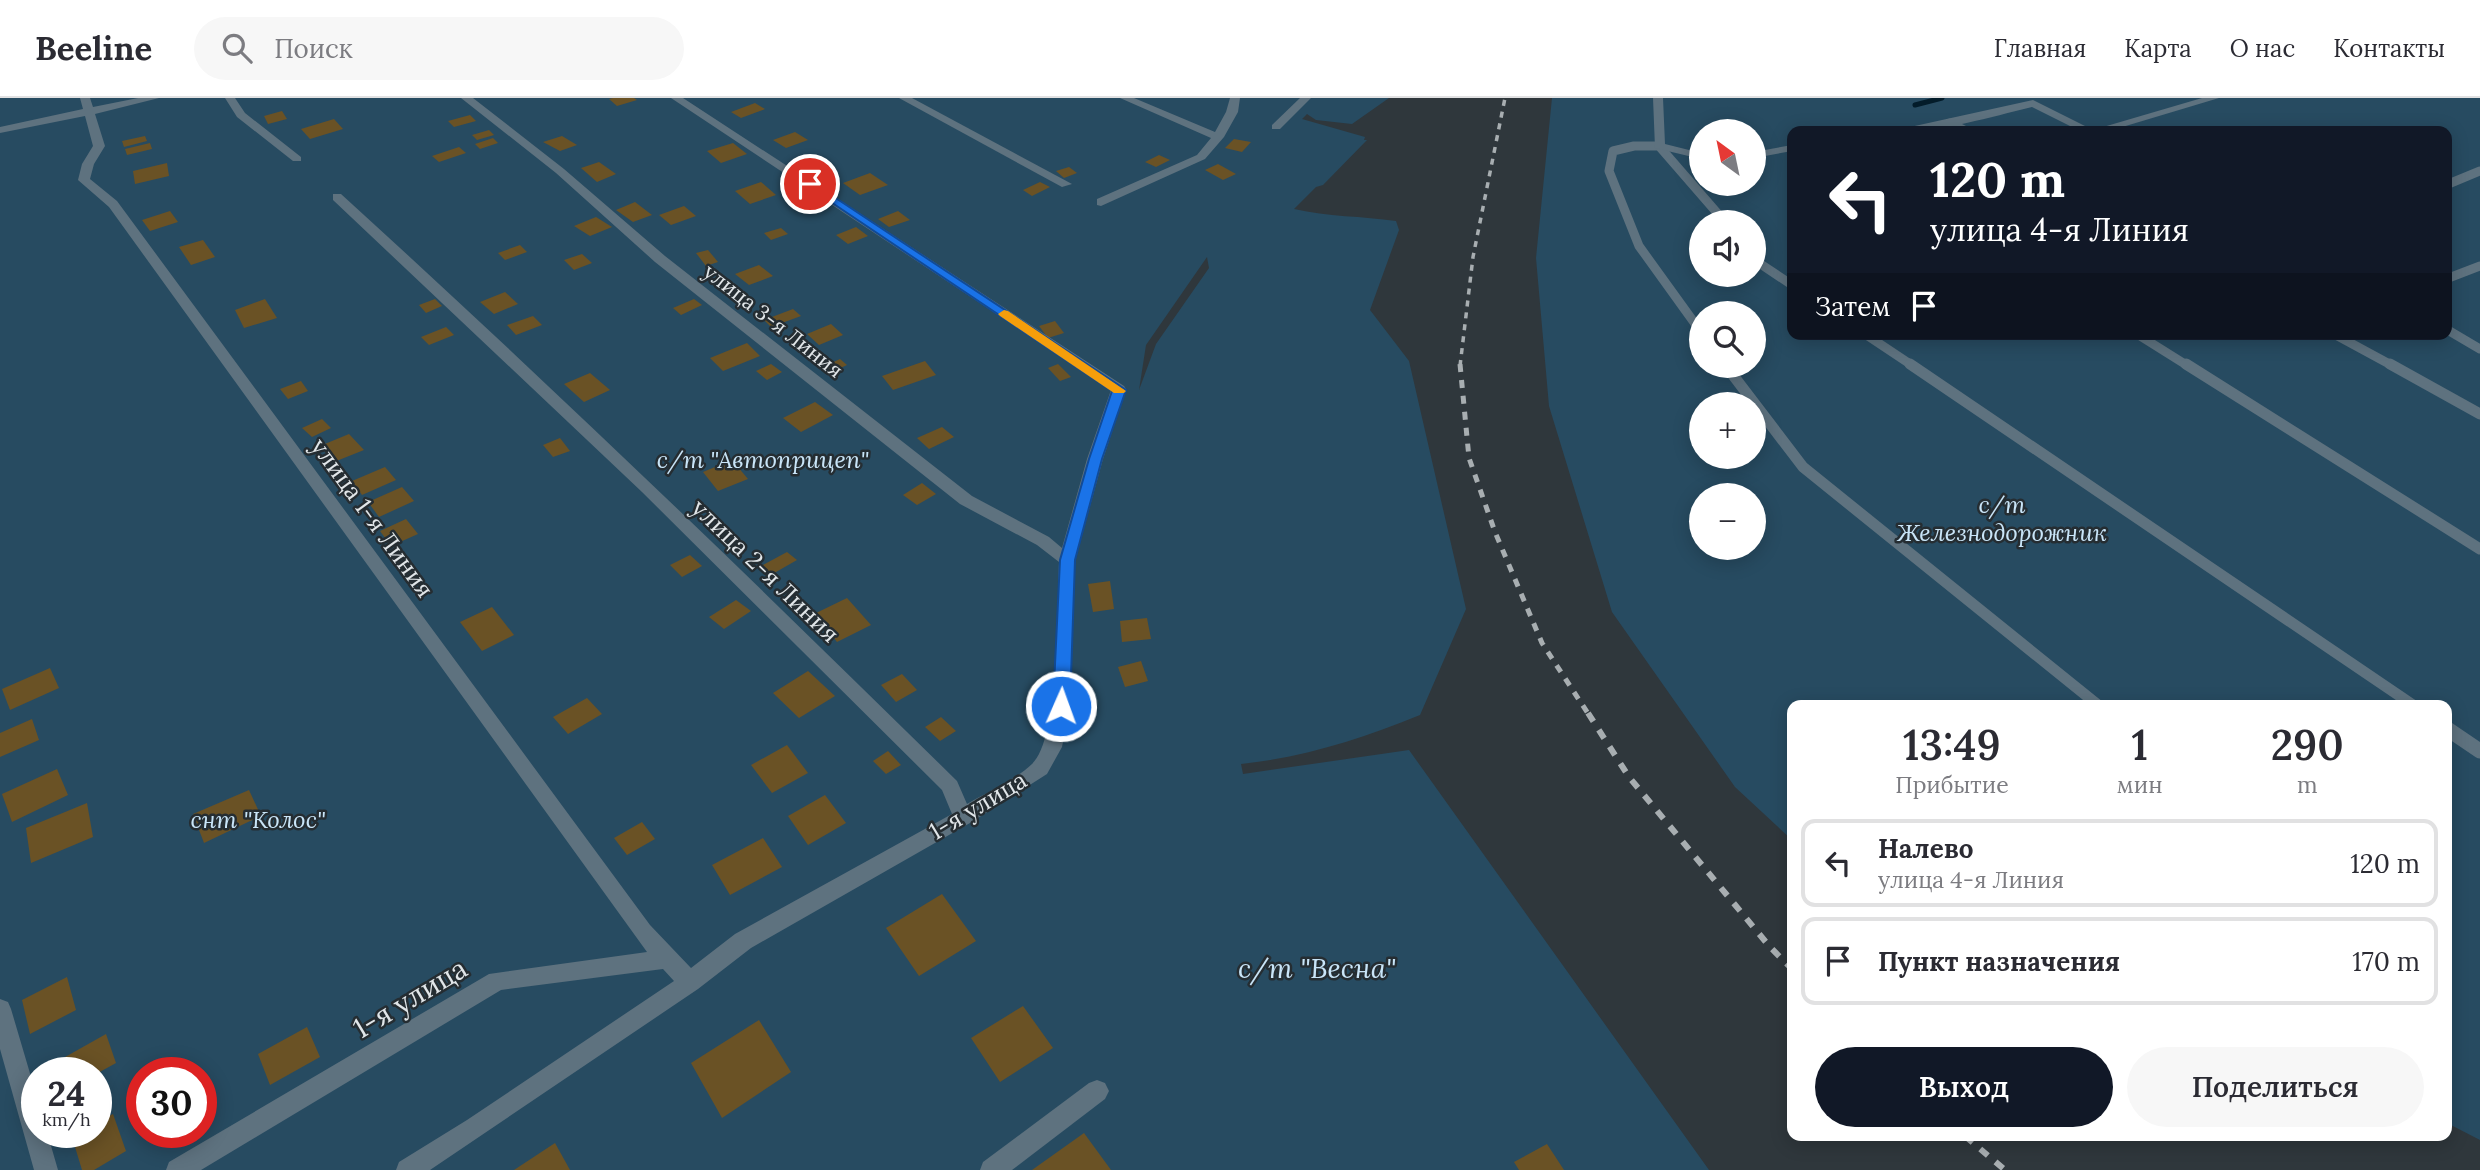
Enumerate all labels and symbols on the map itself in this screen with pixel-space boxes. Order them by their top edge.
north arrow [1689,119,1766,196]
pin [780,154,840,214]
street label: улица 3-я Линия [698,258,849,384]
street label: улица 1-я Линия [304,432,441,604]
park label: с/т "Автоприцеп" [657,444,869,475]
park label: с/т Железнодорожник [1896,489,2107,548]
street label: улица 2-я Линия [685,492,846,649]
position arrow [1024,669,1098,743]
street label: 1-я улица [923,764,1032,847]
park label: снт "Колос" [190,804,326,835]
street label: 1-я улица [346,950,474,1046]
park label: с/т "Весна" [1238,950,1396,986]
speed limit sign: 30 [126,1057,217,1148]

